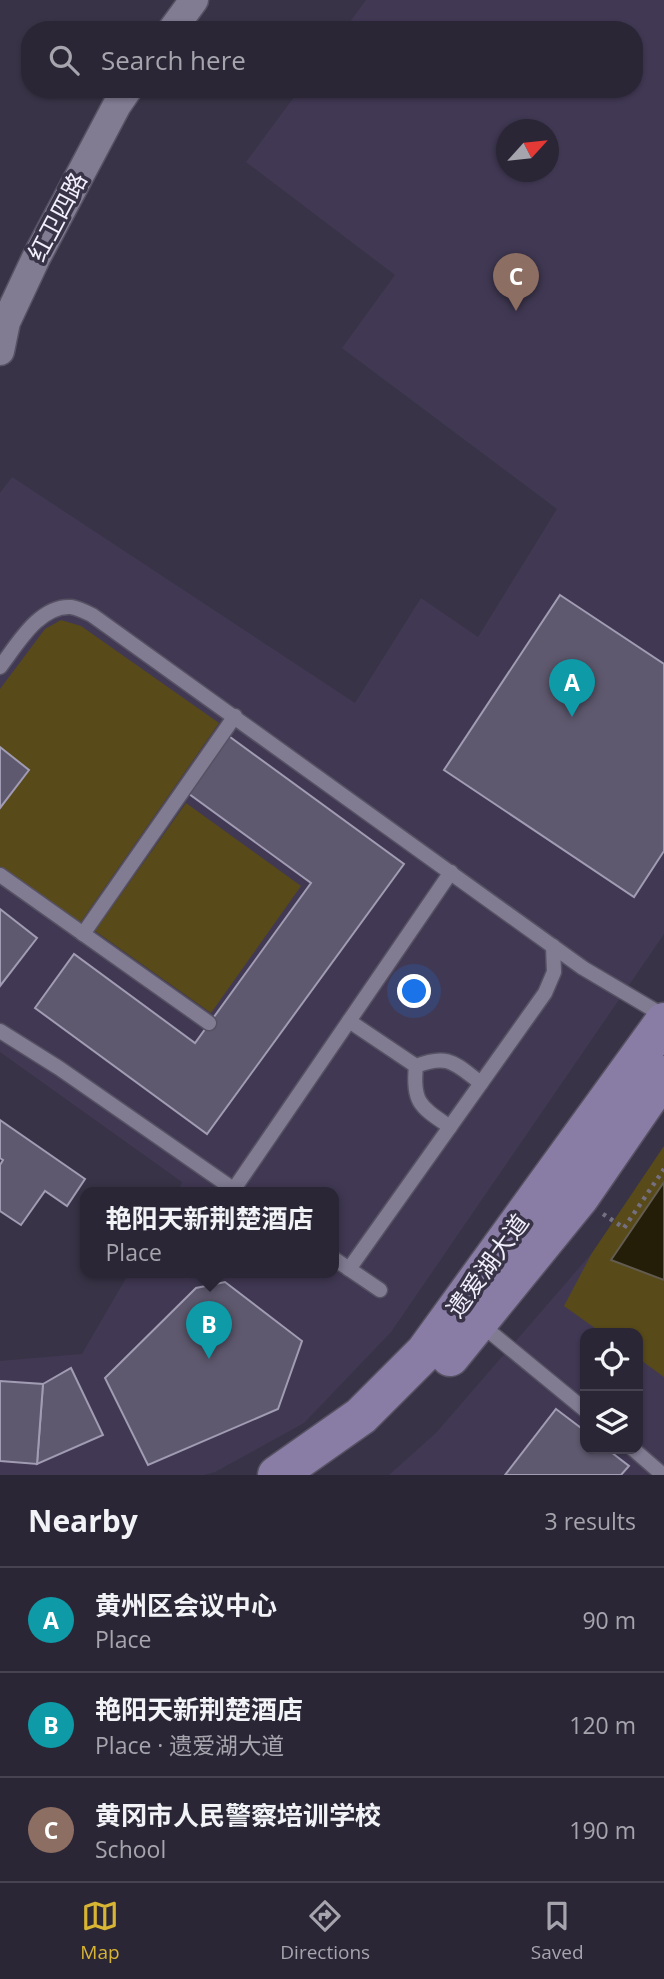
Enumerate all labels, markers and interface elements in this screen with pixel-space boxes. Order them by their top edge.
search box [21,21,643,98]
icon: search [45,41,83,79]
text: Search here [101,42,246,78]
north arrow [496,119,559,182]
street label: 红卫四路 [20,166,94,266]
pin: C [493,253,539,311]
pin: A [549,659,595,717]
your location [397,974,431,1008]
popup [80,1187,339,1278]
text: 艳阳天新荆楚酒店 [105,1200,314,1236]
street label: 遗爱湖大道 [438,1207,535,1323]
text: Place [105,1236,162,1268]
pin: B [186,1301,232,1359]
map controls [580,1328,643,1454]
button: locate [580,1328,643,1391]
button: layers [580,1391,643,1454]
text: Nearby [28,1500,138,1541]
text: 3 results [545,1505,636,1537]
text: 黄州区会议中心 [95,1587,277,1623]
text: A [43,1604,59,1636]
text: 90 m [582,1604,636,1636]
text: Place [95,1623,151,1655]
text: 艳阳天新荆楚酒店 [95,1691,303,1727]
text: B [43,1709,59,1741]
text: 120 m [569,1709,636,1741]
text: Place · 遗爱湖大道 [95,1729,284,1761]
text: 黄冈市人民警察培训学校 [95,1797,381,1833]
text: C [44,1814,58,1846]
text: 190 m [569,1814,636,1846]
text: School [95,1833,166,1865]
tab: Map [80,1897,120,1965]
tab: Directions [280,1897,370,1965]
tab: Saved [531,1897,584,1965]

